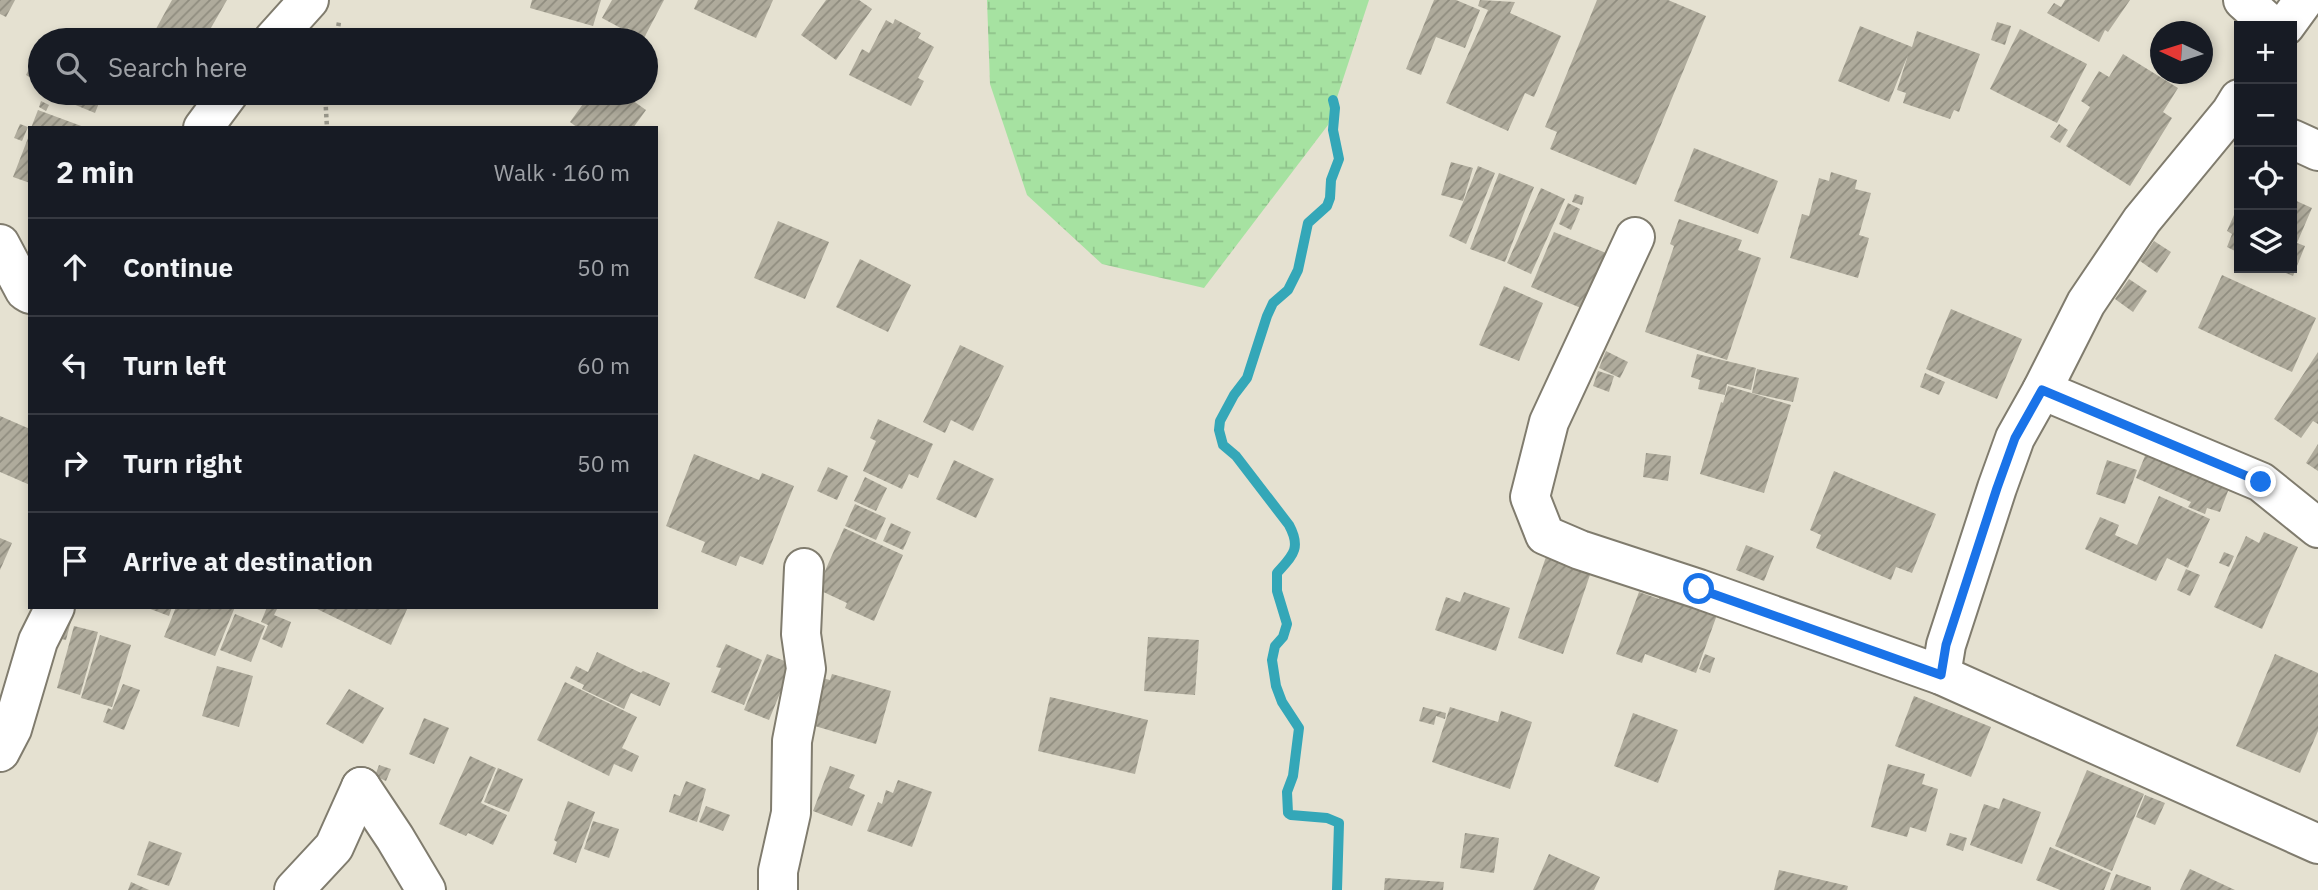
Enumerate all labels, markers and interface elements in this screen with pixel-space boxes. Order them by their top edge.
north arrow [2150,21,2213,84]
map controls [2234,21,2297,273]
button: + [2234,21,2297,84]
search box [28,28,658,105]
icon: search [52,48,90,86]
text: Search here [108,50,247,84]
button: − [2234,84,2297,147]
button: locate [2234,147,2297,210]
text: 2 min [56,152,134,191]
text: Walk · 160 m [494,157,630,187]
button: layers [2234,210,2297,273]
icon: ahead [56,248,94,286]
text: Continue [123,250,233,284]
text: 50 m [577,252,630,282]
icon: left [56,346,94,384]
text: Turn left [123,348,226,382]
text: 60 m [577,350,630,380]
icon: right [56,444,94,482]
text: Turn right [123,446,242,480]
text: 50 m [577,448,630,478]
route end [2245,466,2276,497]
icon: arrive [56,542,94,580]
text: Arrive at destination [123,544,373,578]
route start [1683,573,1714,604]

